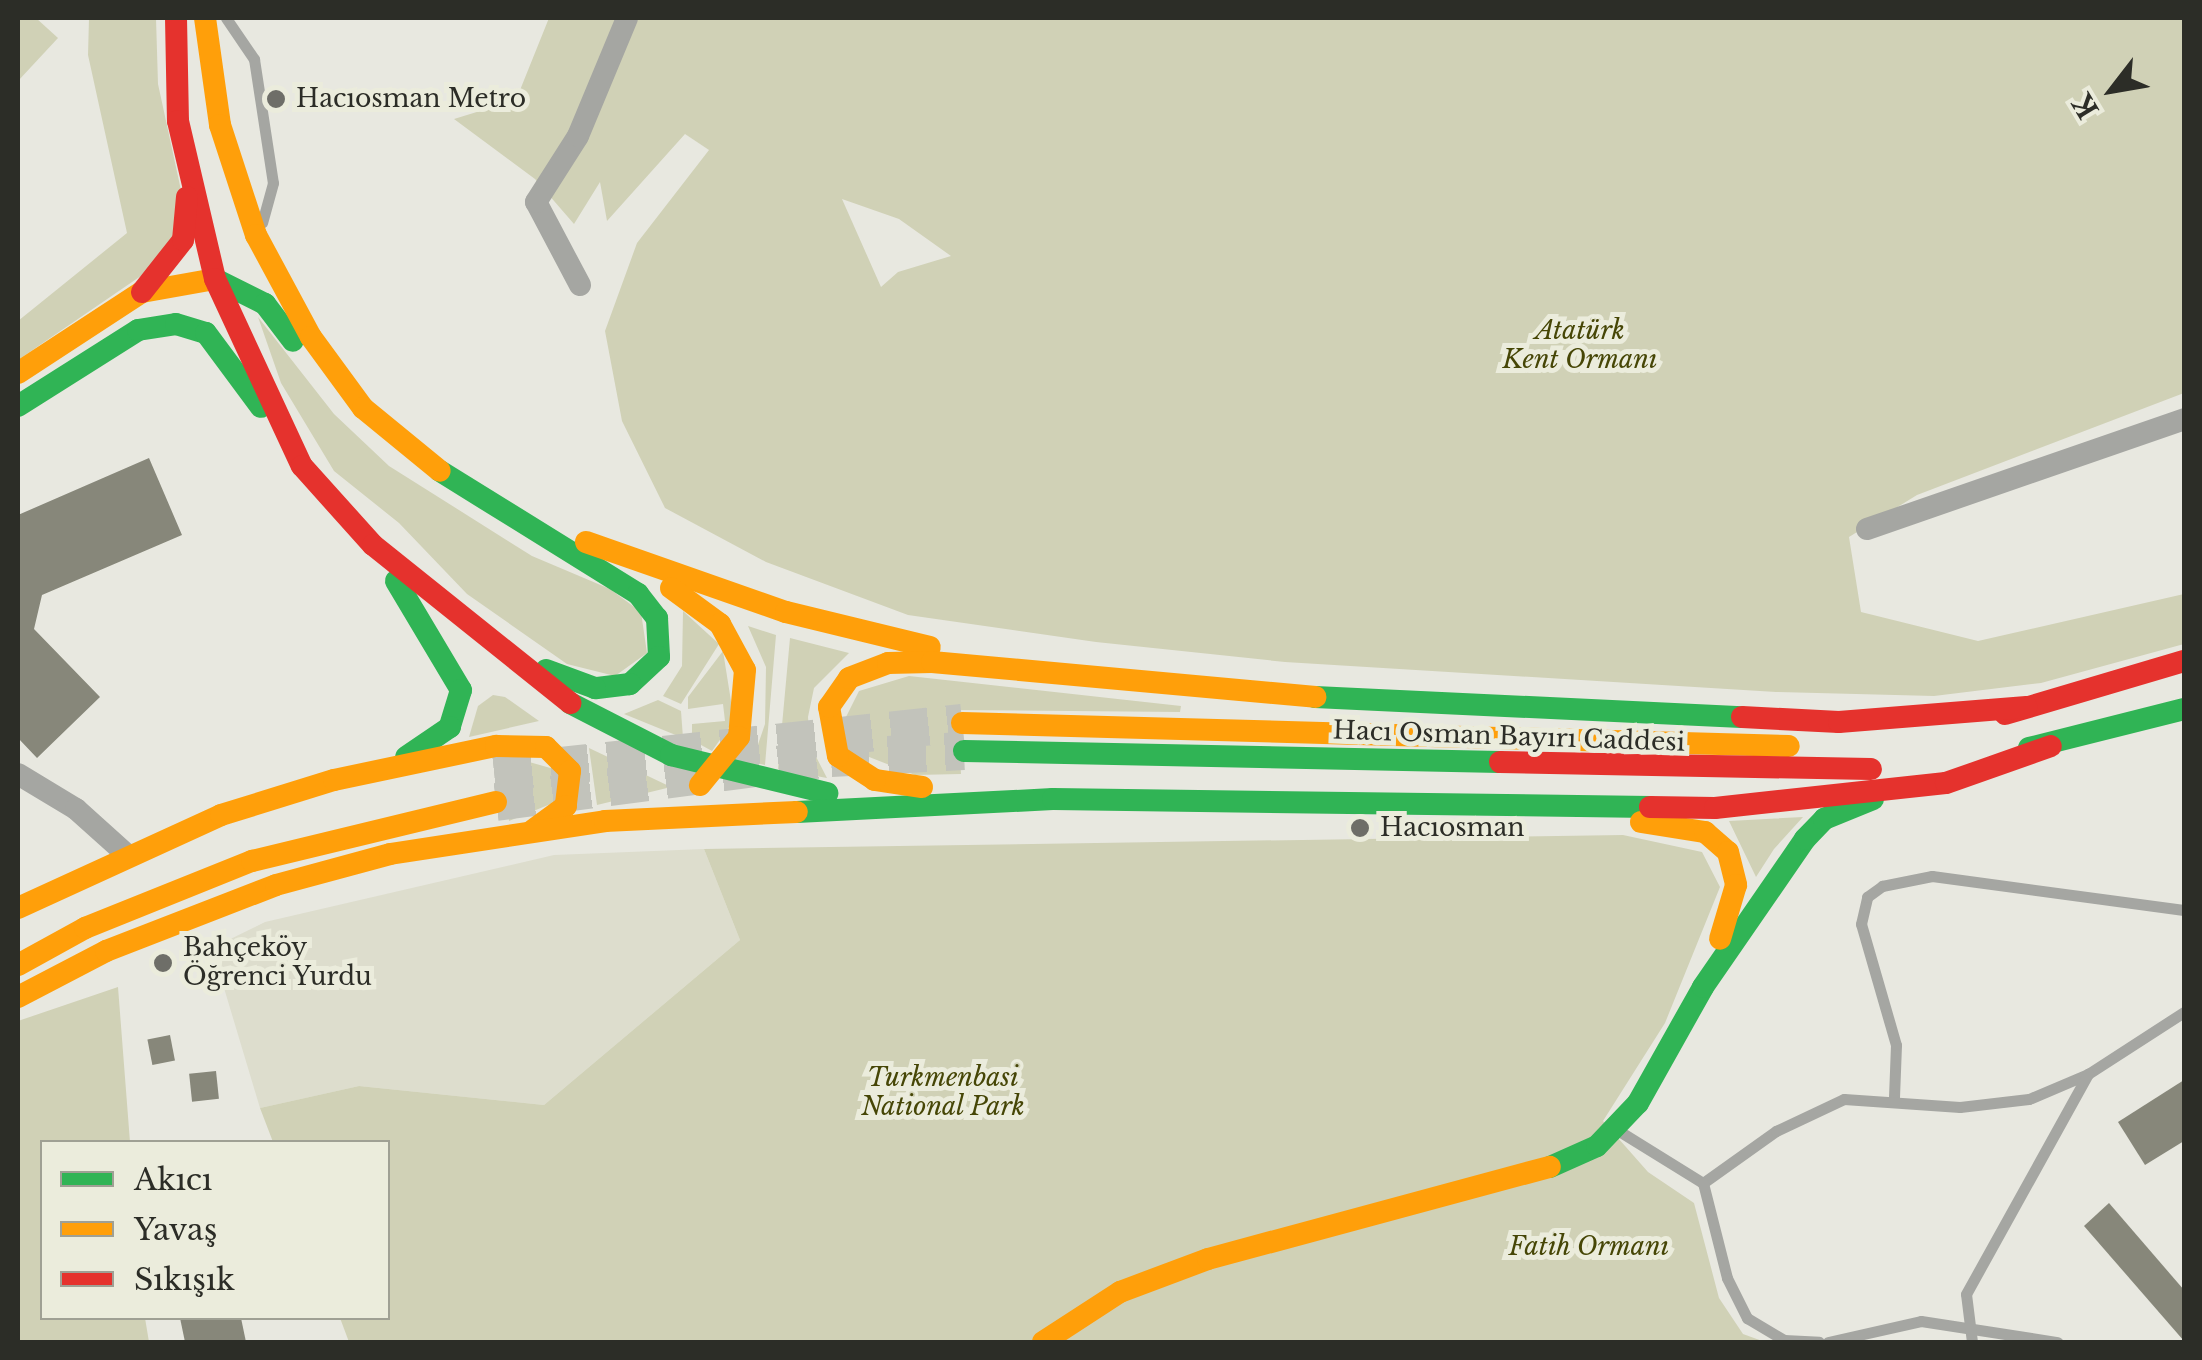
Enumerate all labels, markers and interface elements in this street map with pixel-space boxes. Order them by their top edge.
north arrow [2062,40,2162,140]
place label: Hacıosman Metro [296,84,526,114]
text: K [2065,87,2107,125]
marker: Hacıosman Metro [265,88,287,110]
park label: Atatürk Kent Ormanı [1502,317,1658,376]
street label: Hacı Osman Bayırı Caddesi [1332,716,1686,758]
place label: Hacıosman [1380,813,1524,843]
marker: Hacıosman [1349,817,1371,839]
place label: Bahçeköy Öğrenci Yurdu [183,934,373,993]
marker: Bahçeköy Öğrenci Yurdu [152,952,174,974]
park label: Turkmenbasi National Park [861,1064,1025,1123]
legend [40,1140,390,1320]
text: Akıcı [134,1161,212,1198]
text: Yavaş [134,1211,217,1248]
park label: Fatih Ormanı [1508,1232,1670,1262]
text: Sıkışık [134,1261,235,1298]

